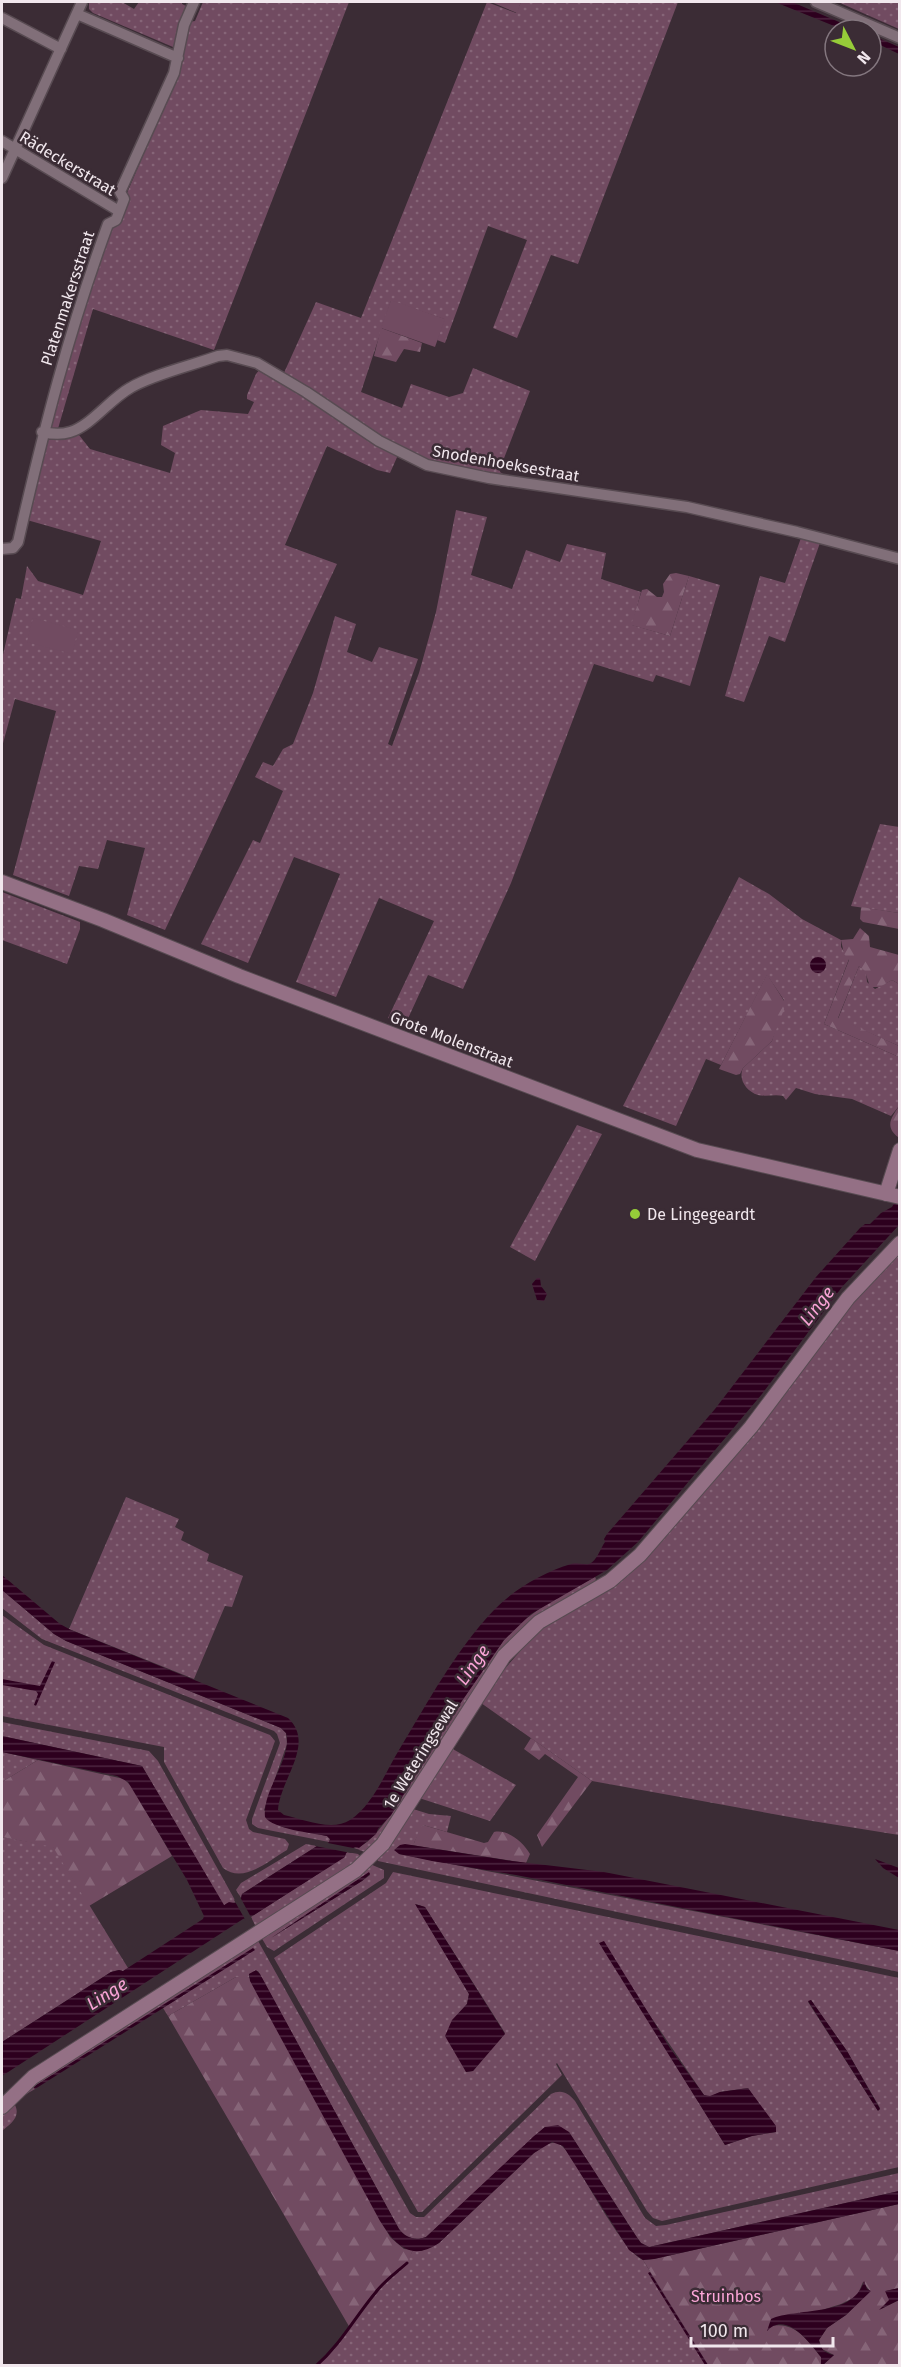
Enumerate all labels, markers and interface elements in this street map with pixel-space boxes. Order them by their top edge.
north arrow [823,18,883,78]
text: N [853,47,874,68]
street label: Rädeckerstraat [16,127,119,200]
street label: Platenmakersstraat [37,228,98,368]
street label: Snodenhoeksestraat [431,441,581,486]
street label: Grote Molenstraat [388,1007,516,1072]
place label: De Lingegeardt [647,1205,755,1224]
marker: De Lingegeardt [628,1207,642,1221]
water label: Linge [795,1282,839,1330]
water label: Linge [451,1641,495,1689]
street label: 1e Weteringsewal [379,1696,462,1812]
water label: Linge [82,1973,132,2015]
park label: Struinbos [691,2287,761,2306]
scale bar [691,2310,834,2348]
text: 100 m [700,2320,748,2342]

